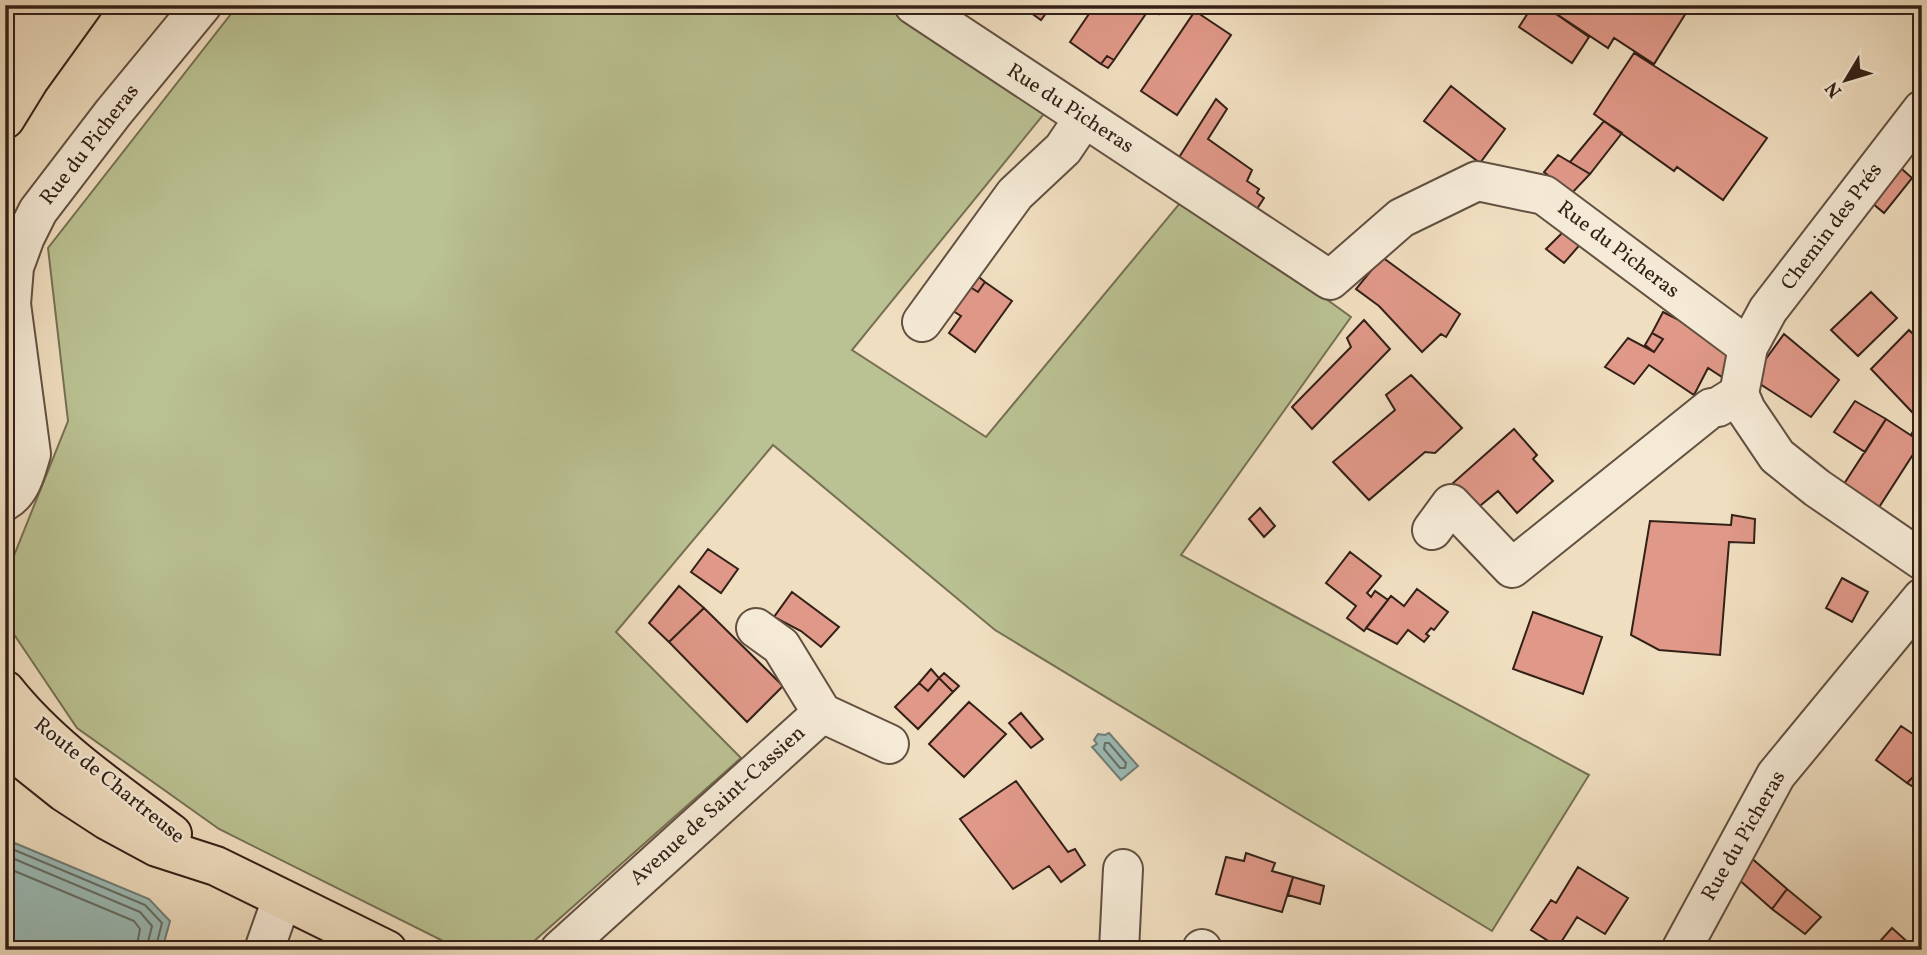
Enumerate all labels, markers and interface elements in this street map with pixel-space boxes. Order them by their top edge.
north arrow [1812,46,1882,116]
street label: Rue du Picheras [1001,57,1139,161]
text: N [1820,76,1849,103]
street label: Rue du Picheras [34,78,146,212]
street label: Chemin des Prés [1774,157,1890,297]
street label: Rue du Picheras [1551,194,1685,306]
street label: Route de Chartreuse [27,711,191,851]
street label: Avenue de Saint-Cassien [624,719,812,893]
street label: Rue du Picheras [1695,765,1793,907]

